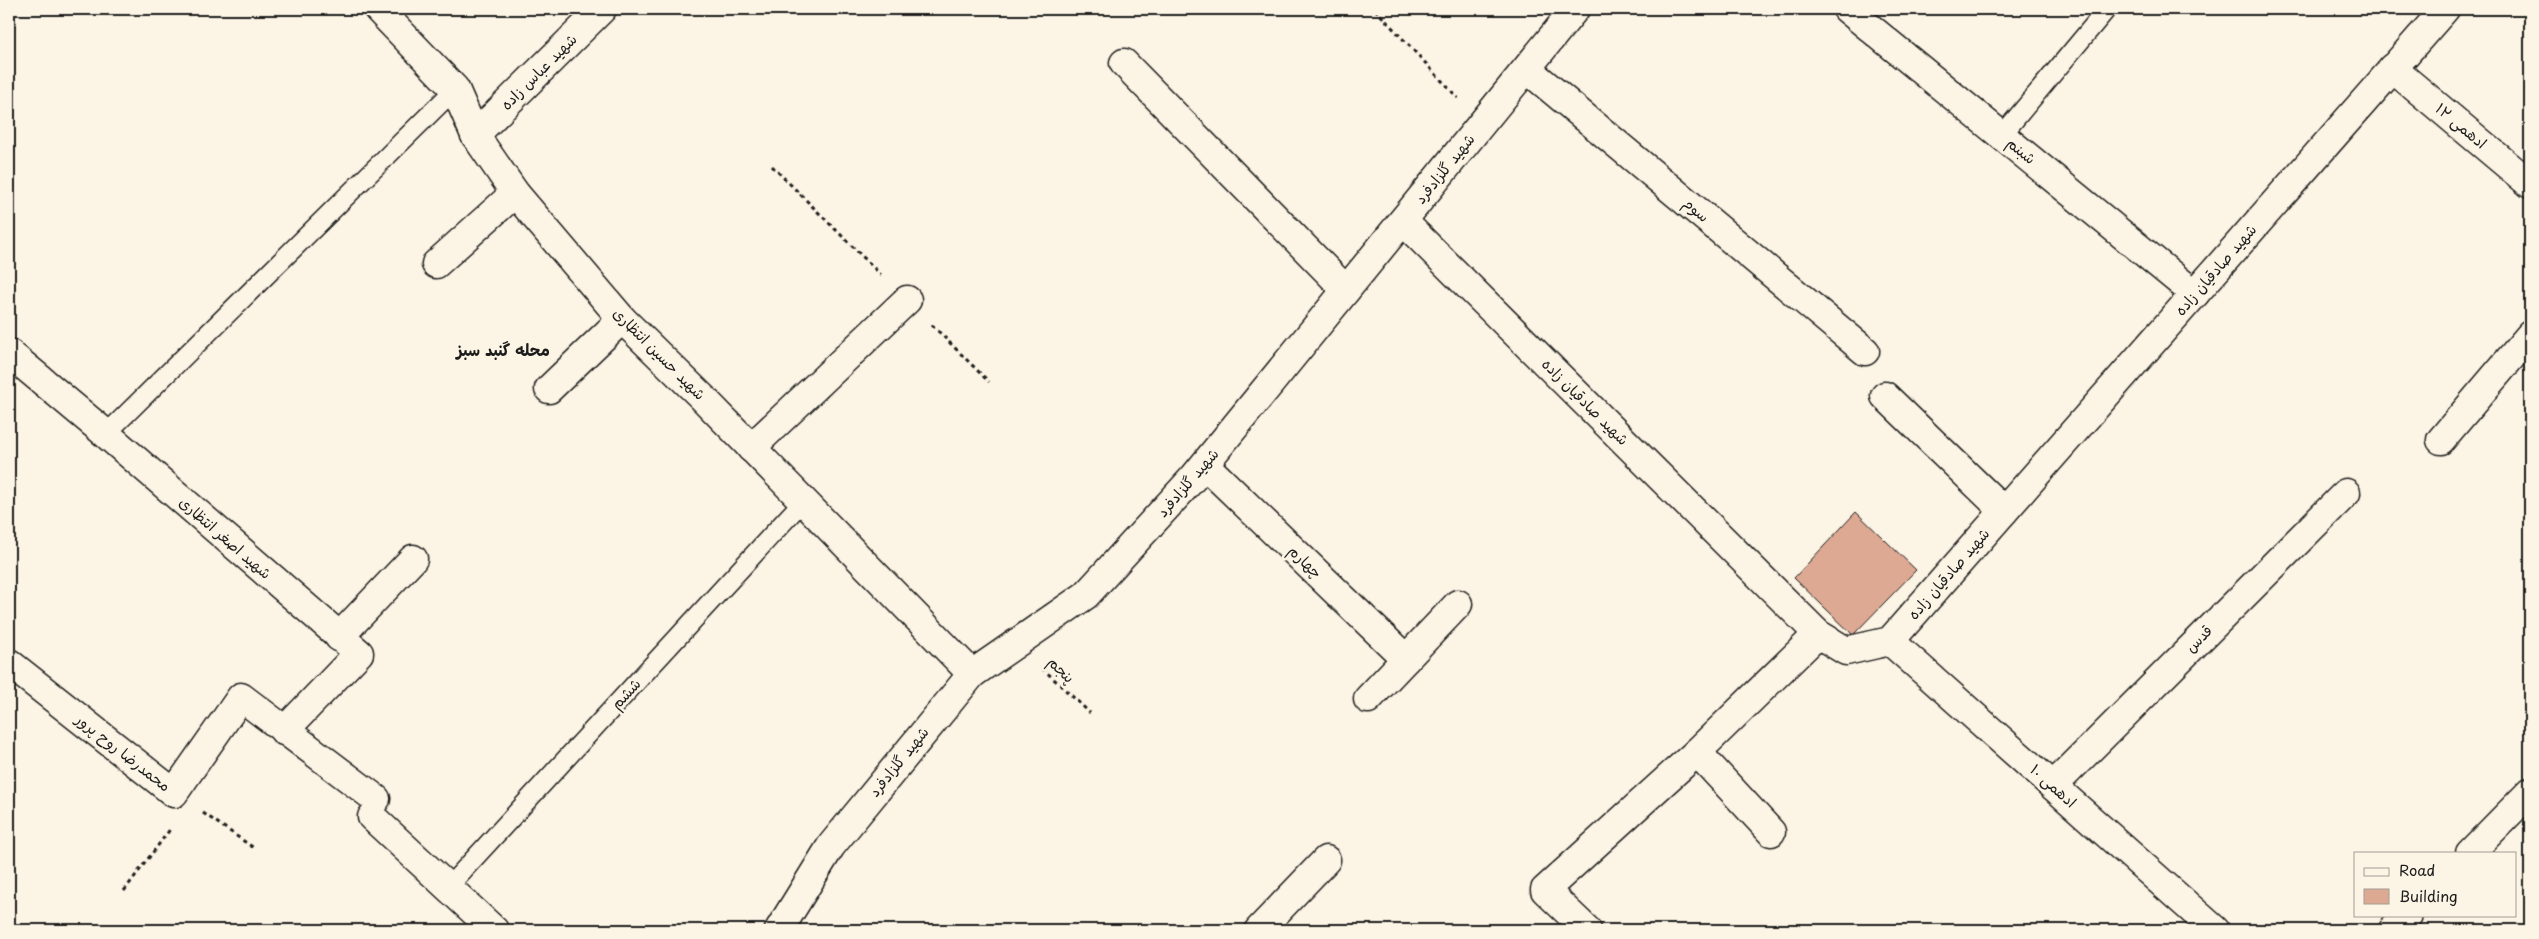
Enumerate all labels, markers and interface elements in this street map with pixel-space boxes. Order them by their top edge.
street label: شهید عباس زاده [494,27,581,114]
street label: ادهمی ۱۲ [2431,96,2493,153]
street label: شهید گلزادفرد [1408,128,1479,208]
street label: شبنم [2001,131,2042,170]
street label: سوم [1677,191,1715,228]
street label: شهید صادقیان زاده [2168,218,2261,320]
street label: شهید حسین انتظاری [609,301,712,404]
district label: محله گنبد سبز [454,337,550,361]
street label: شهید صادقیان زاده [1537,352,1635,450]
street label: شهید گلزادفرد [1150,443,1223,522]
street label: شهید اصغر انتظاری [175,490,277,584]
street label: شهید صادقیان زاده [1901,522,1994,624]
street label: چهارم [1283,539,1328,584]
street label: قدس [2179,619,2217,657]
street label: پنجم [1042,650,1081,689]
street label: ششم [604,672,647,715]
street label: محمدرضا روح پرور [71,707,176,796]
street label: شهید گلزادفرد [862,721,933,801]
street label: ادهمی ۱۰ [2026,758,2082,812]
legend [2354,852,2516,916]
text: Road [2399,858,2435,881]
text: Building [2399,884,2458,907]

